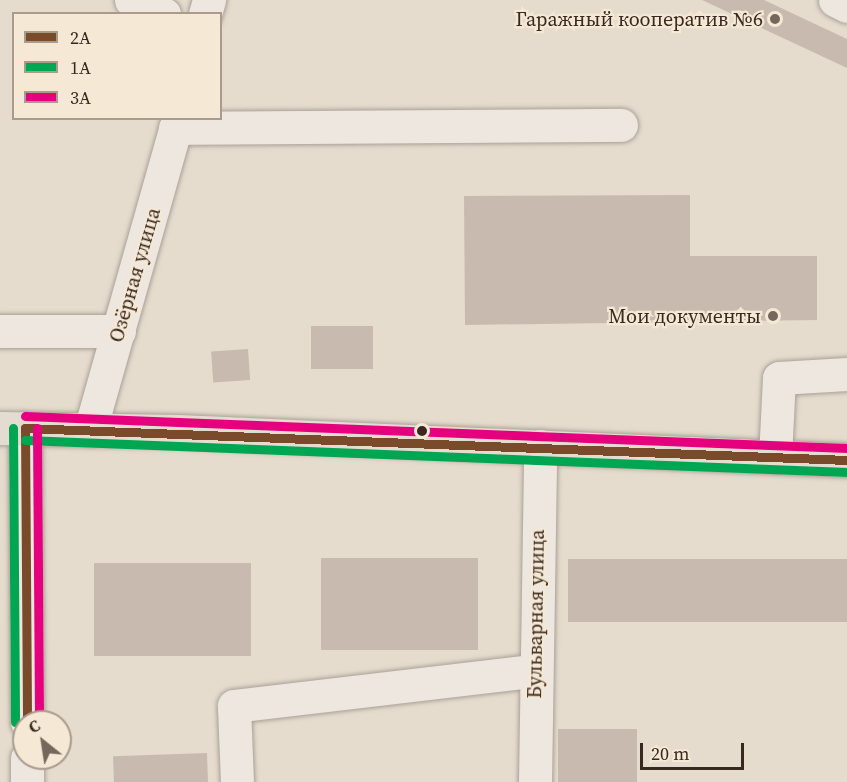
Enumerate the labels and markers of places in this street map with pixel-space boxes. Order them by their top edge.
place label: Гаражный кооператив №6 [516,7,763,31]
marker: Гаражный кооператив №6 [768,12,782,26]
place label: Мои документы [608,304,761,328]
marker: Мои документы [766,309,780,323]
unlabelled marker [416,425,428,437]

